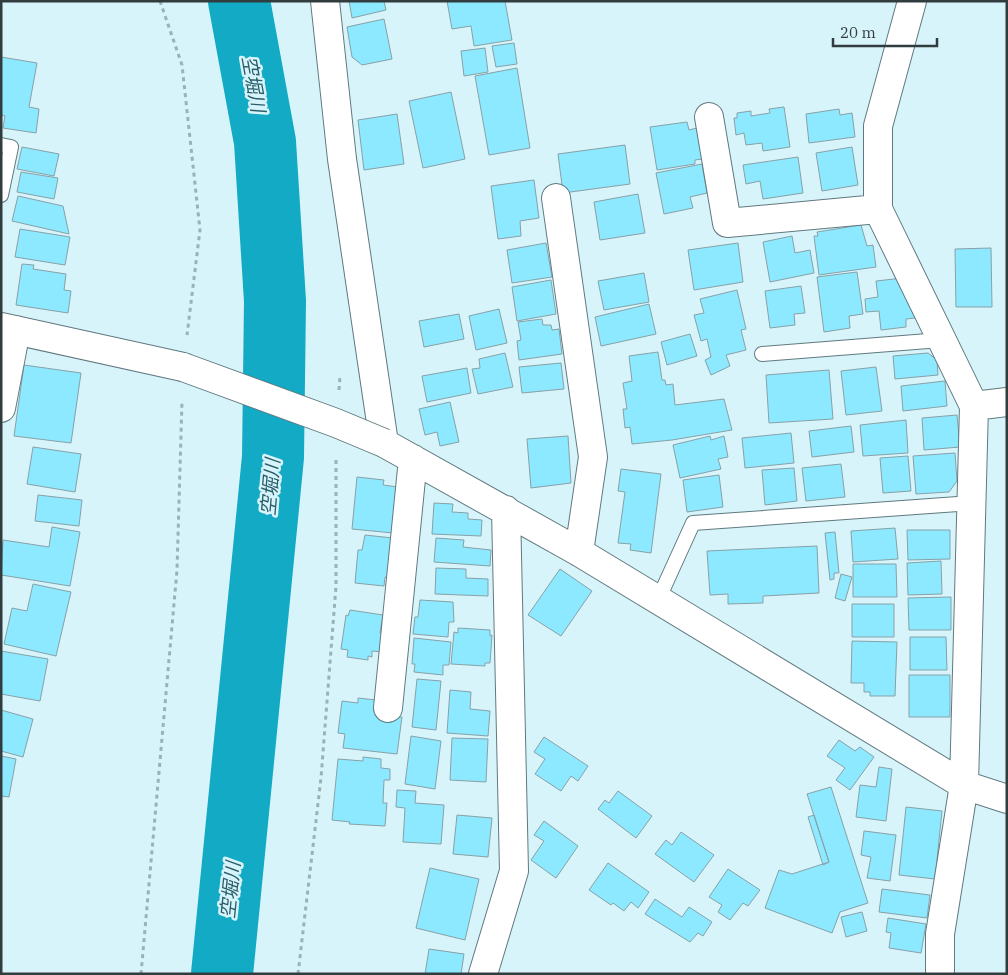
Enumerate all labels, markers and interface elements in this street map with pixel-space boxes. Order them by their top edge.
scale bar [833,15,937,47]
text: 20 m [840,23,876,42]
water label: 空堀川 [237,54,271,116]
water label: 空堀川 [256,456,285,516]
water label: 空堀川 [215,858,245,920]

